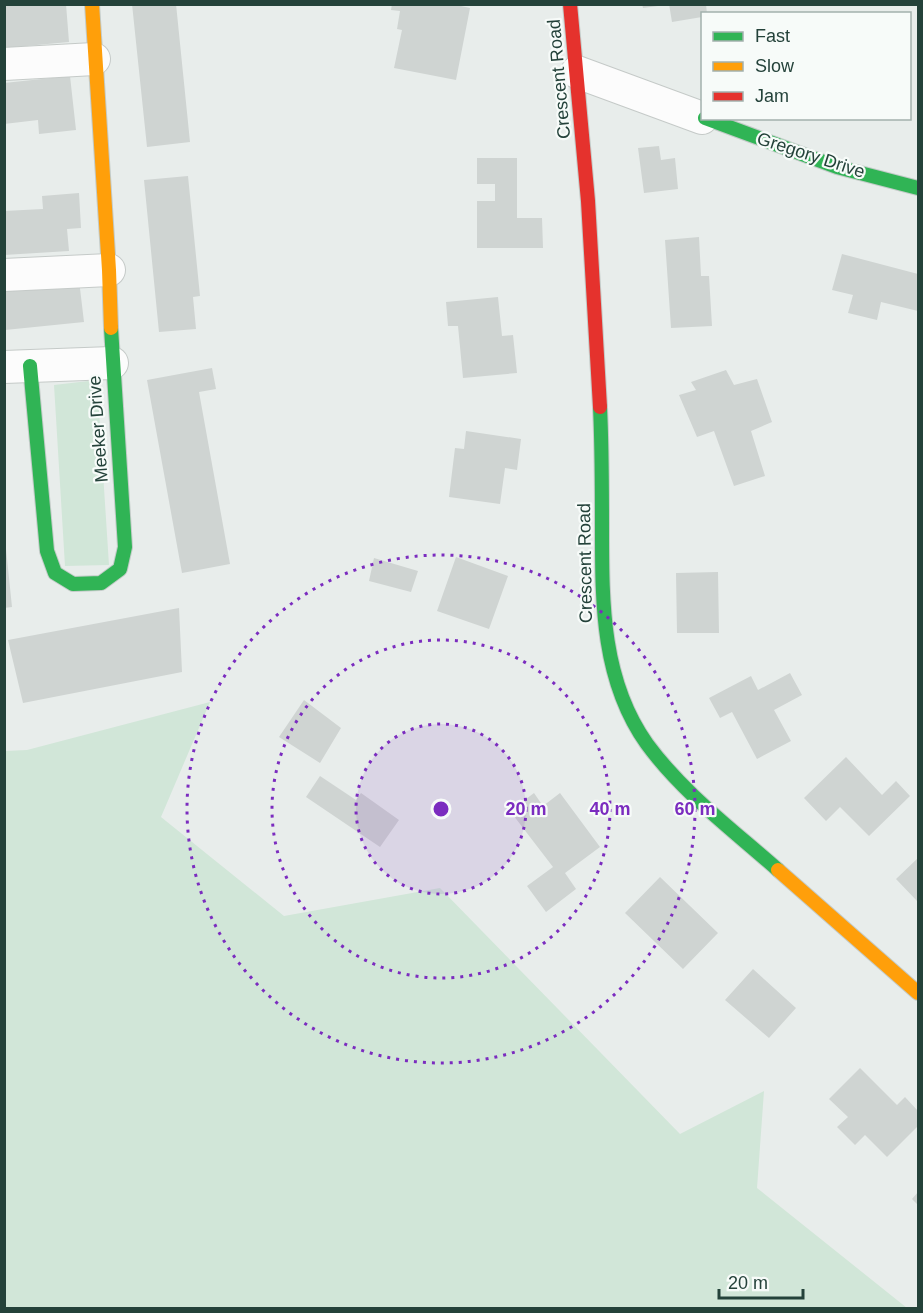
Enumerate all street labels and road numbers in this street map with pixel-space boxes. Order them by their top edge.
street label: Crescent Road [544,18,574,140]
street label: Gregory Drive [755,128,867,182]
street label: Meeker Drive [84,375,112,483]
street label: Crescent Road [574,503,596,623]

